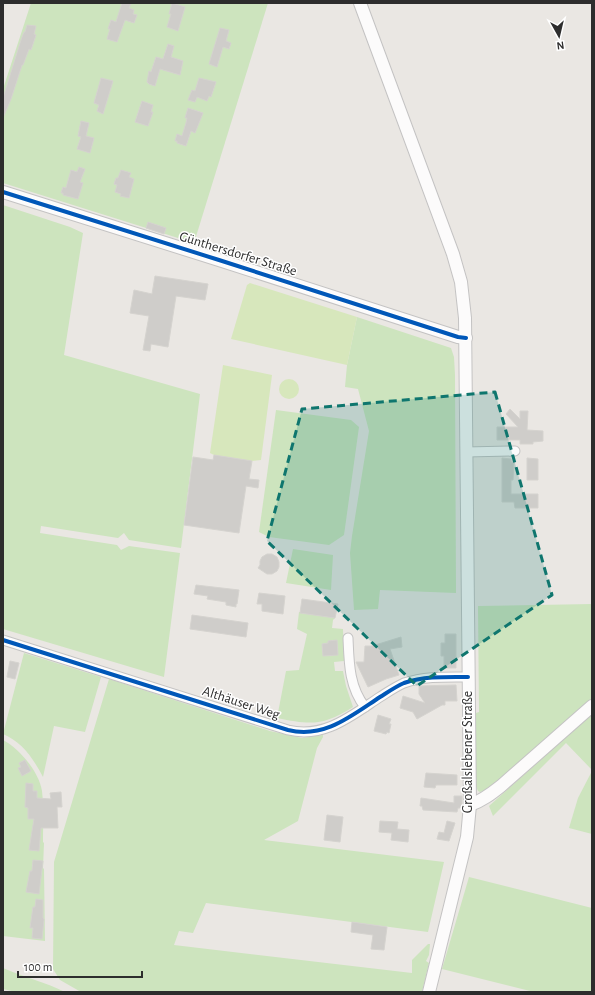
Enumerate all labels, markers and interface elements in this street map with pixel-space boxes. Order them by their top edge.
north arrow [539,16,579,56]
text: N [556,39,565,51]
street label: Günthersdorfer Straße [178,229,298,279]
street label: Althäuser Weg [201,684,282,722]
street label: Großalslebener Straße [461,691,475,813]
scale bar [18,953,142,979]
text: 100 m [24,961,52,973]

